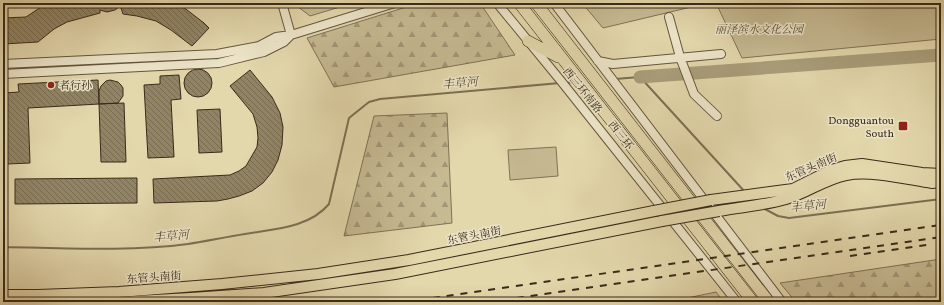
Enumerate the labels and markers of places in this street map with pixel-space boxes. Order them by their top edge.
place label: 者行孙 [59,79,92,94]
marker: 者行孙 [46,80,56,90]
place label: Dongguantou South [828,114,894,142]
marker: Dongguantou South [897,120,909,132]

